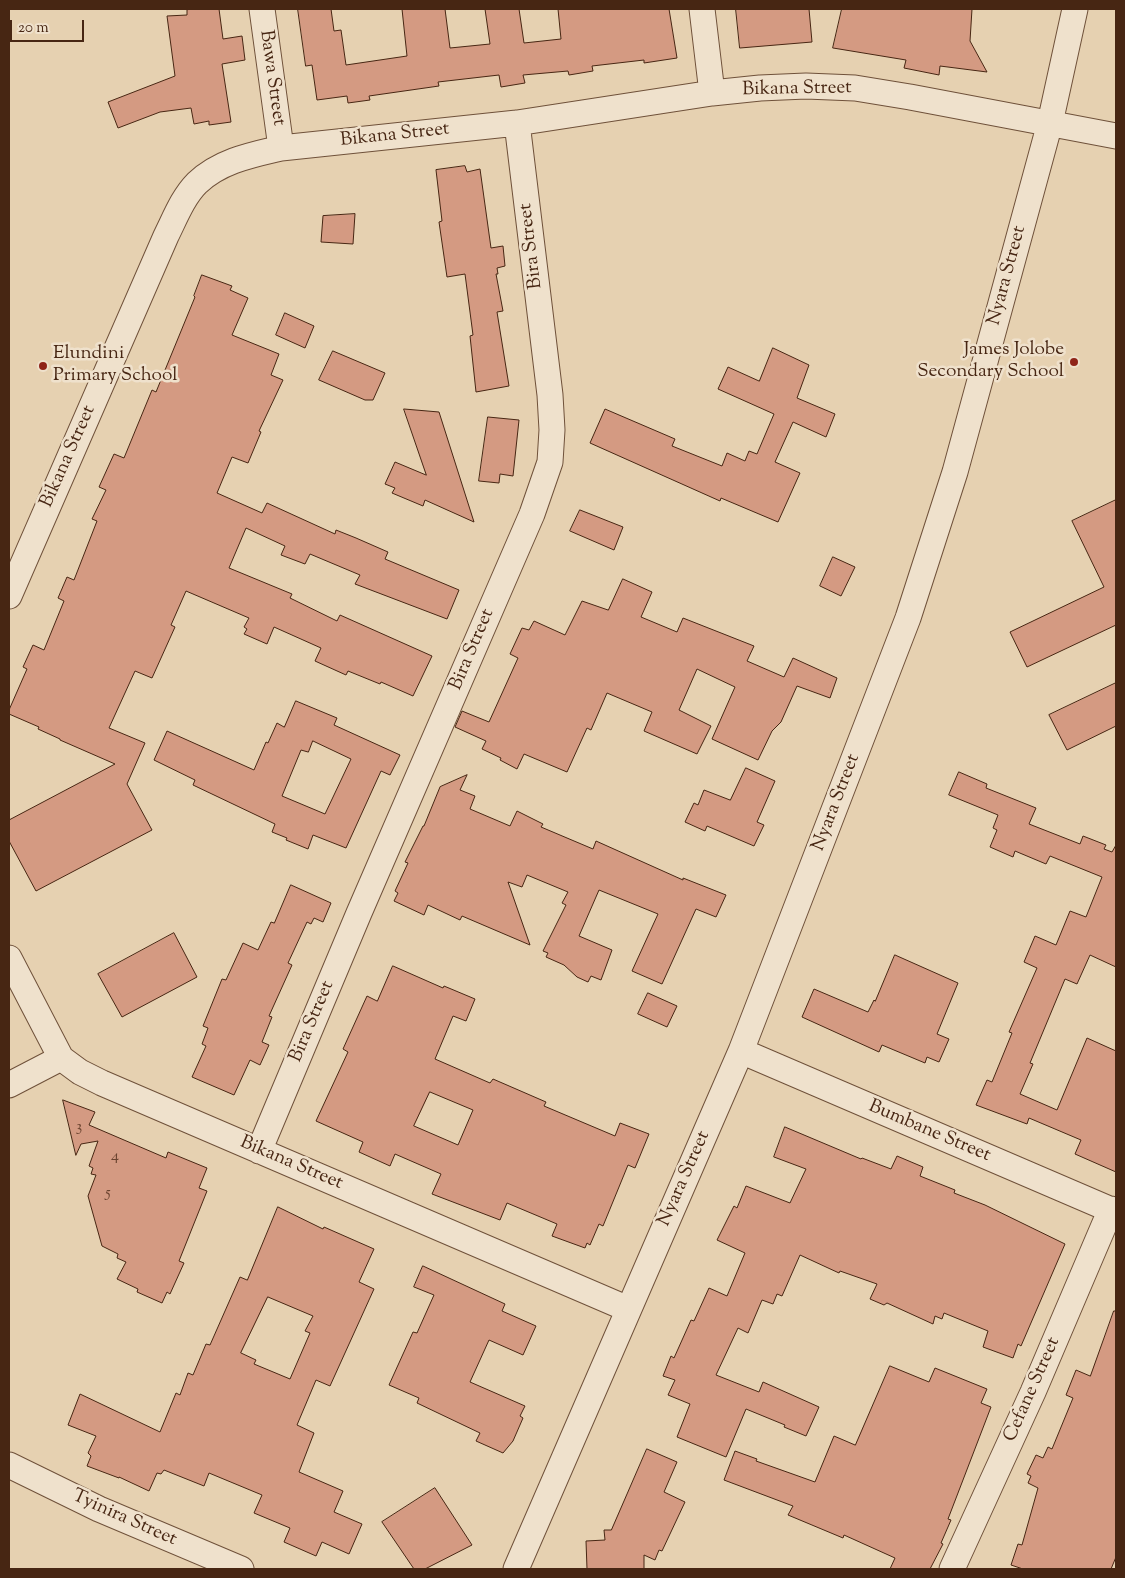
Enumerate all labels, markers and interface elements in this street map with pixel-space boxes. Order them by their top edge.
scale bar [12,10,86,42]
text: 20 m [18,18,49,39]
street label: Bawa Street [253,29,289,127]
street label: Bikana Street [742,78,852,102]
street label: Bikana Street [339,119,451,153]
street label: Bira Street [515,202,549,290]
street label: Nyara Street [984,224,1032,328]
place label: James Jolobe Secondary School [917,340,1064,384]
place label: Elundini Primary School [53,344,178,388]
marker: James Jolobe Secondary School [1068,356,1080,368]
marker: Elundini Primary School [37,360,49,372]
street label: Bikana Street [36,402,102,512]
street label: Bira Street [446,606,500,694]
street label: Nyara Street [808,751,866,855]
street label: Bira Street [286,978,340,1066]
street label: Bumbane Street [864,1096,994,1168]
house number: 3 [76,1118,82,1138]
street label: Nyara Street [654,1128,716,1230]
street label: Bikana Street [236,1132,346,1196]
house number: 4 [111,1147,119,1167]
house number: 5 [105,1184,111,1204]
street label: Cefane Street [1000,1334,1066,1446]
street label: Tyinira Street [68,1486,180,1552]

